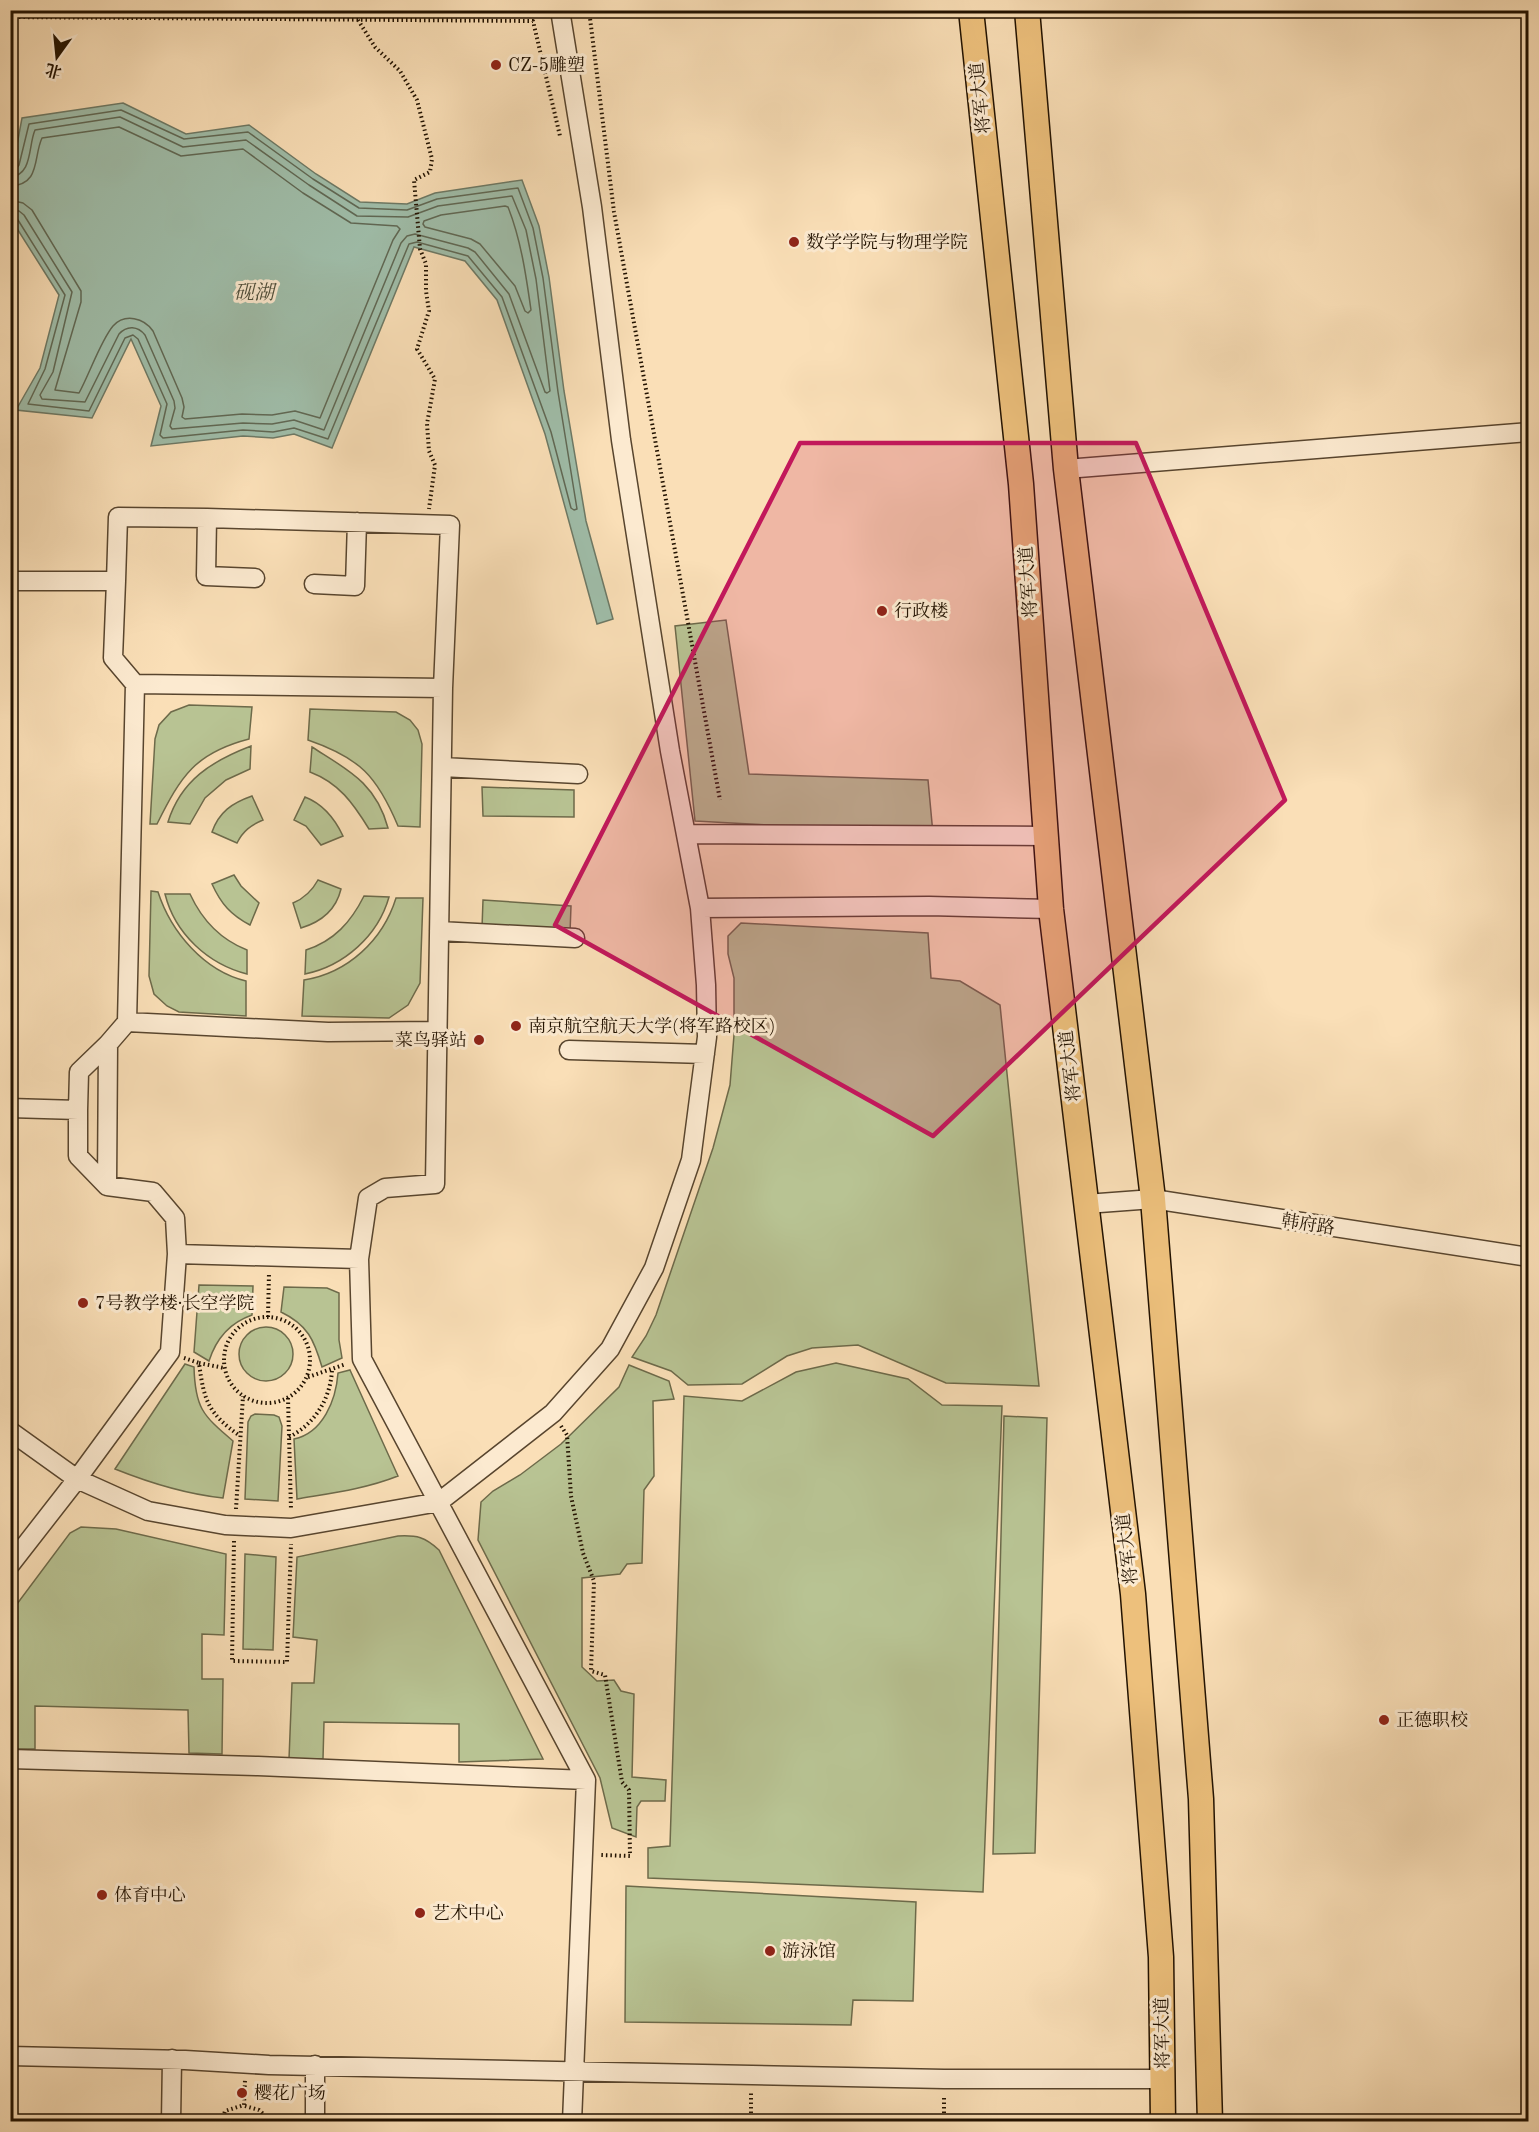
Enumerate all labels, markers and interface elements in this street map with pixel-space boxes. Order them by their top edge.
north arrow [27,27,87,87]
place label: CZ-5雕塑 [508,55,585,75]
marker: CZ-5雕塑 [489,58,503,72]
text: 北 [43,60,63,81]
street label: 将军大道 [966,61,994,135]
place label: 数学学院与物理学院 [806,232,968,252]
marker: 数学学院与物理学院 [787,235,801,249]
water label: 砚湖 [234,282,277,304]
street label: 将军大道 [1016,545,1040,619]
place label: 行政楼 [894,601,948,621]
marker: 行政楼 [875,604,889,618]
place label: 南京航空航天大学(将军路校区) [528,1016,775,1036]
marker: 南京航空航天大学(将军路校区) [509,1019,523,1033]
street label: 将军大道 [1056,1029,1084,1103]
place label: 菜鸟驿站 [395,1030,467,1050]
marker: 菜鸟驿站 [472,1033,486,1047]
street label: 韩府路 [1280,1210,1336,1238]
place label: 7号教学楼·长空学院 [95,1293,254,1313]
marker: 7号教学楼·长空学院 [76,1296,90,1310]
street label: 将军大道 [1113,1512,1141,1586]
place label: 正德职校 [1396,1710,1468,1730]
marker: 正德职校 [1377,1713,1391,1727]
place label: 体育中心 [114,1885,186,1905]
marker: 体育中心 [95,1888,109,1902]
place label: 艺术中心 [432,1903,504,1923]
marker: 艺术中心 [413,1906,427,1920]
place label: 游泳馆 [782,1941,836,1961]
marker: 游泳馆 [763,1944,777,1958]
street label: 将军大道 [1151,1997,1173,2069]
place label: 樱花广场 [254,2083,326,2103]
marker: 樱花广场 [235,2086,249,2100]

